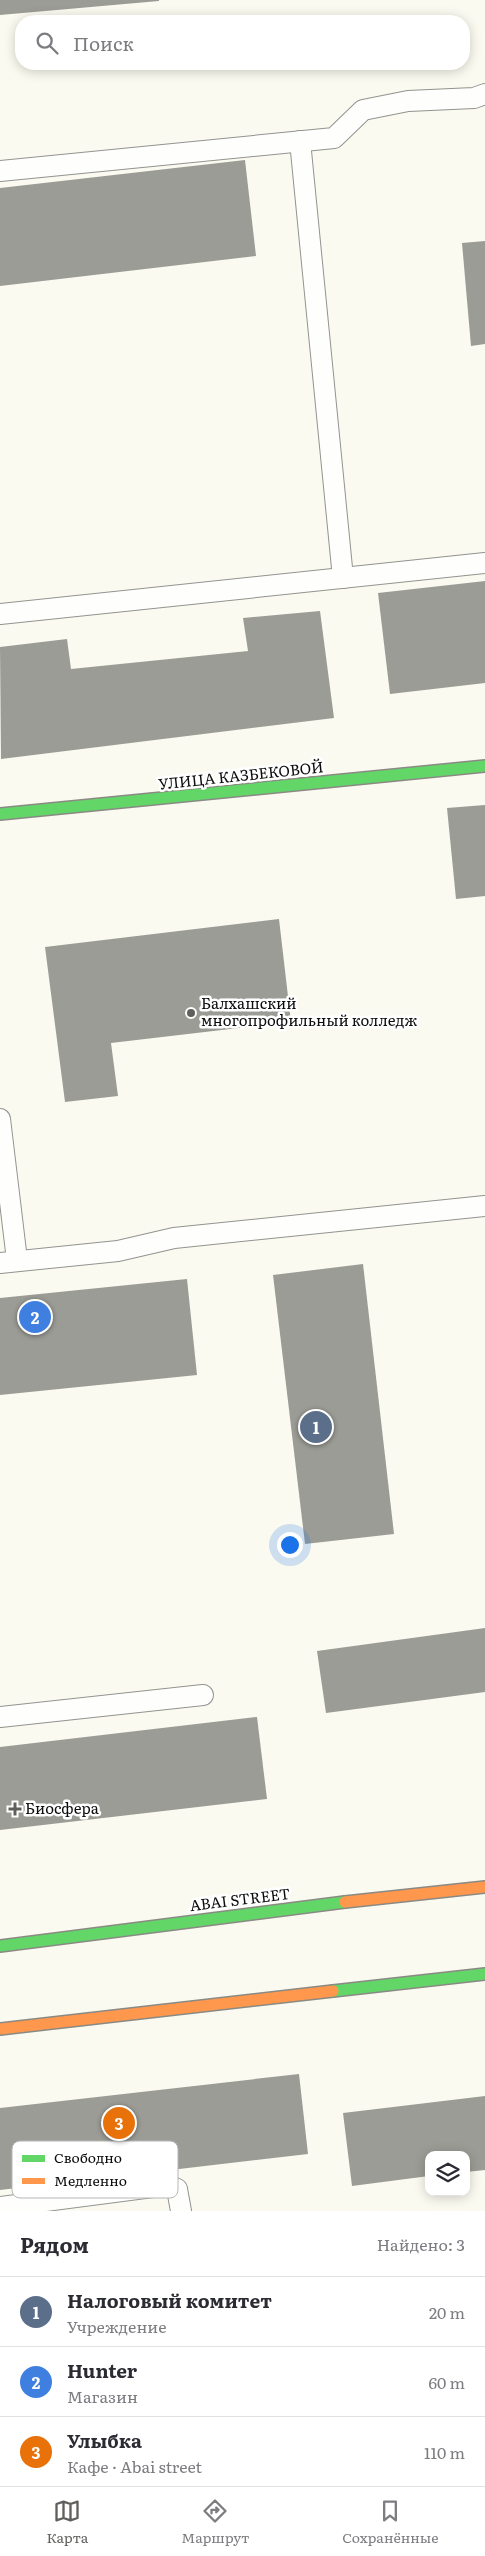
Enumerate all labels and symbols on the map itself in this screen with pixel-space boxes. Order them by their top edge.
street label: УЛИЦА КАЗБЕКОВОЙ [157,754,325,795]
place label: Балхашский многопрофильный колледж [201,991,418,1031]
marker: Балхашский многопрофильный колледж [185,1007,197,1019]
pin: 2 [19,1298,51,1336]
pin: 1 [300,1408,332,1446]
your location [277,1532,303,1558]
place label: Биосфера [25,1796,100,1819]
marker: Биосфера [9,1803,21,1815]
street label: ABAI STREET [188,1881,291,1916]
pin: 3 [103,2104,135,2142]
legend [12,2141,178,2198]
text: Свободно [54,2147,122,2167]
text: Медленно [54,2170,127,2190]

